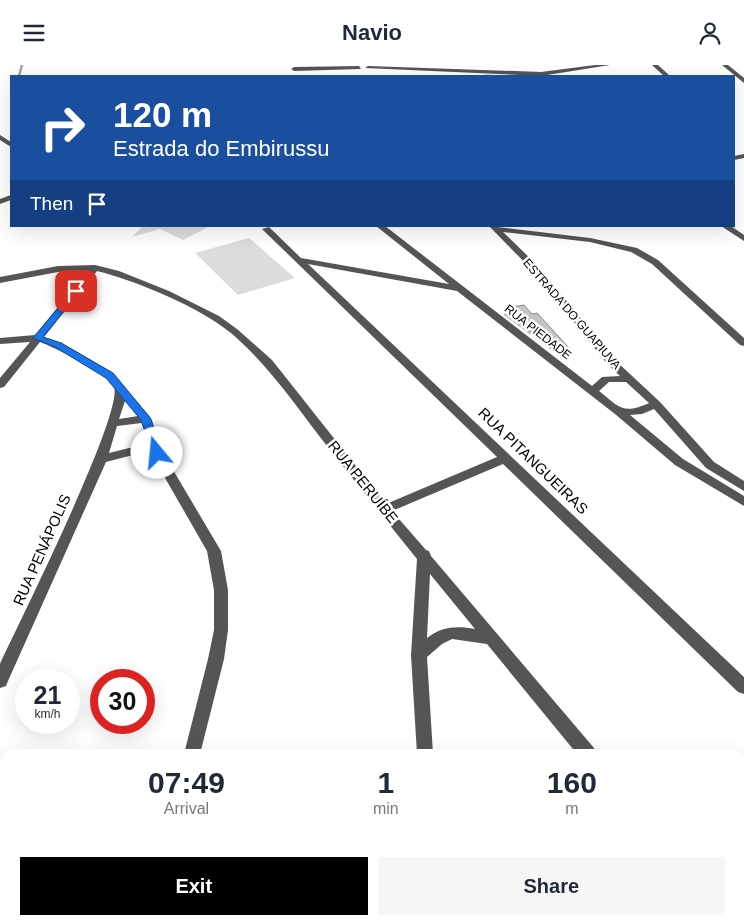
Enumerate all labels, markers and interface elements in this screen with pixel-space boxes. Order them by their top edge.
icon: menu [20,19,48,47]
icon: person [696,19,724,47]
text: Navio [342,20,402,45]
icon: right [30,95,95,160]
text: 120 m [113,95,212,134]
text: Estrada do Embirussu [113,136,329,161]
icon: arrive [83,190,111,218]
text: Then [30,193,73,214]
street label: ESTRADA DO GUAPIUVA [520,256,624,372]
pin [55,270,97,312]
icon: arrive [62,277,90,305]
street label: RUA PIEDADE [502,302,574,362]
street label: RUA PITANGUEIRAS [475,404,592,517]
position arrow [130,426,182,478]
street label: RUA PERUÍBE [325,437,402,526]
street label: RUA PENÁPOLIS [9,492,74,608]
speed limit sign: 30 [90,669,155,734]
text: 21 [34,681,61,709]
text: km/h [34,707,61,721]
text: 07:49 [148,766,225,799]
text: 1 [377,766,394,799]
text: 160 [547,766,597,799]
text: Arrival [164,800,209,817]
text: min [373,800,399,817]
text: m [565,800,578,817]
button: Exit [20,857,368,915]
button: Share [378,857,725,915]

